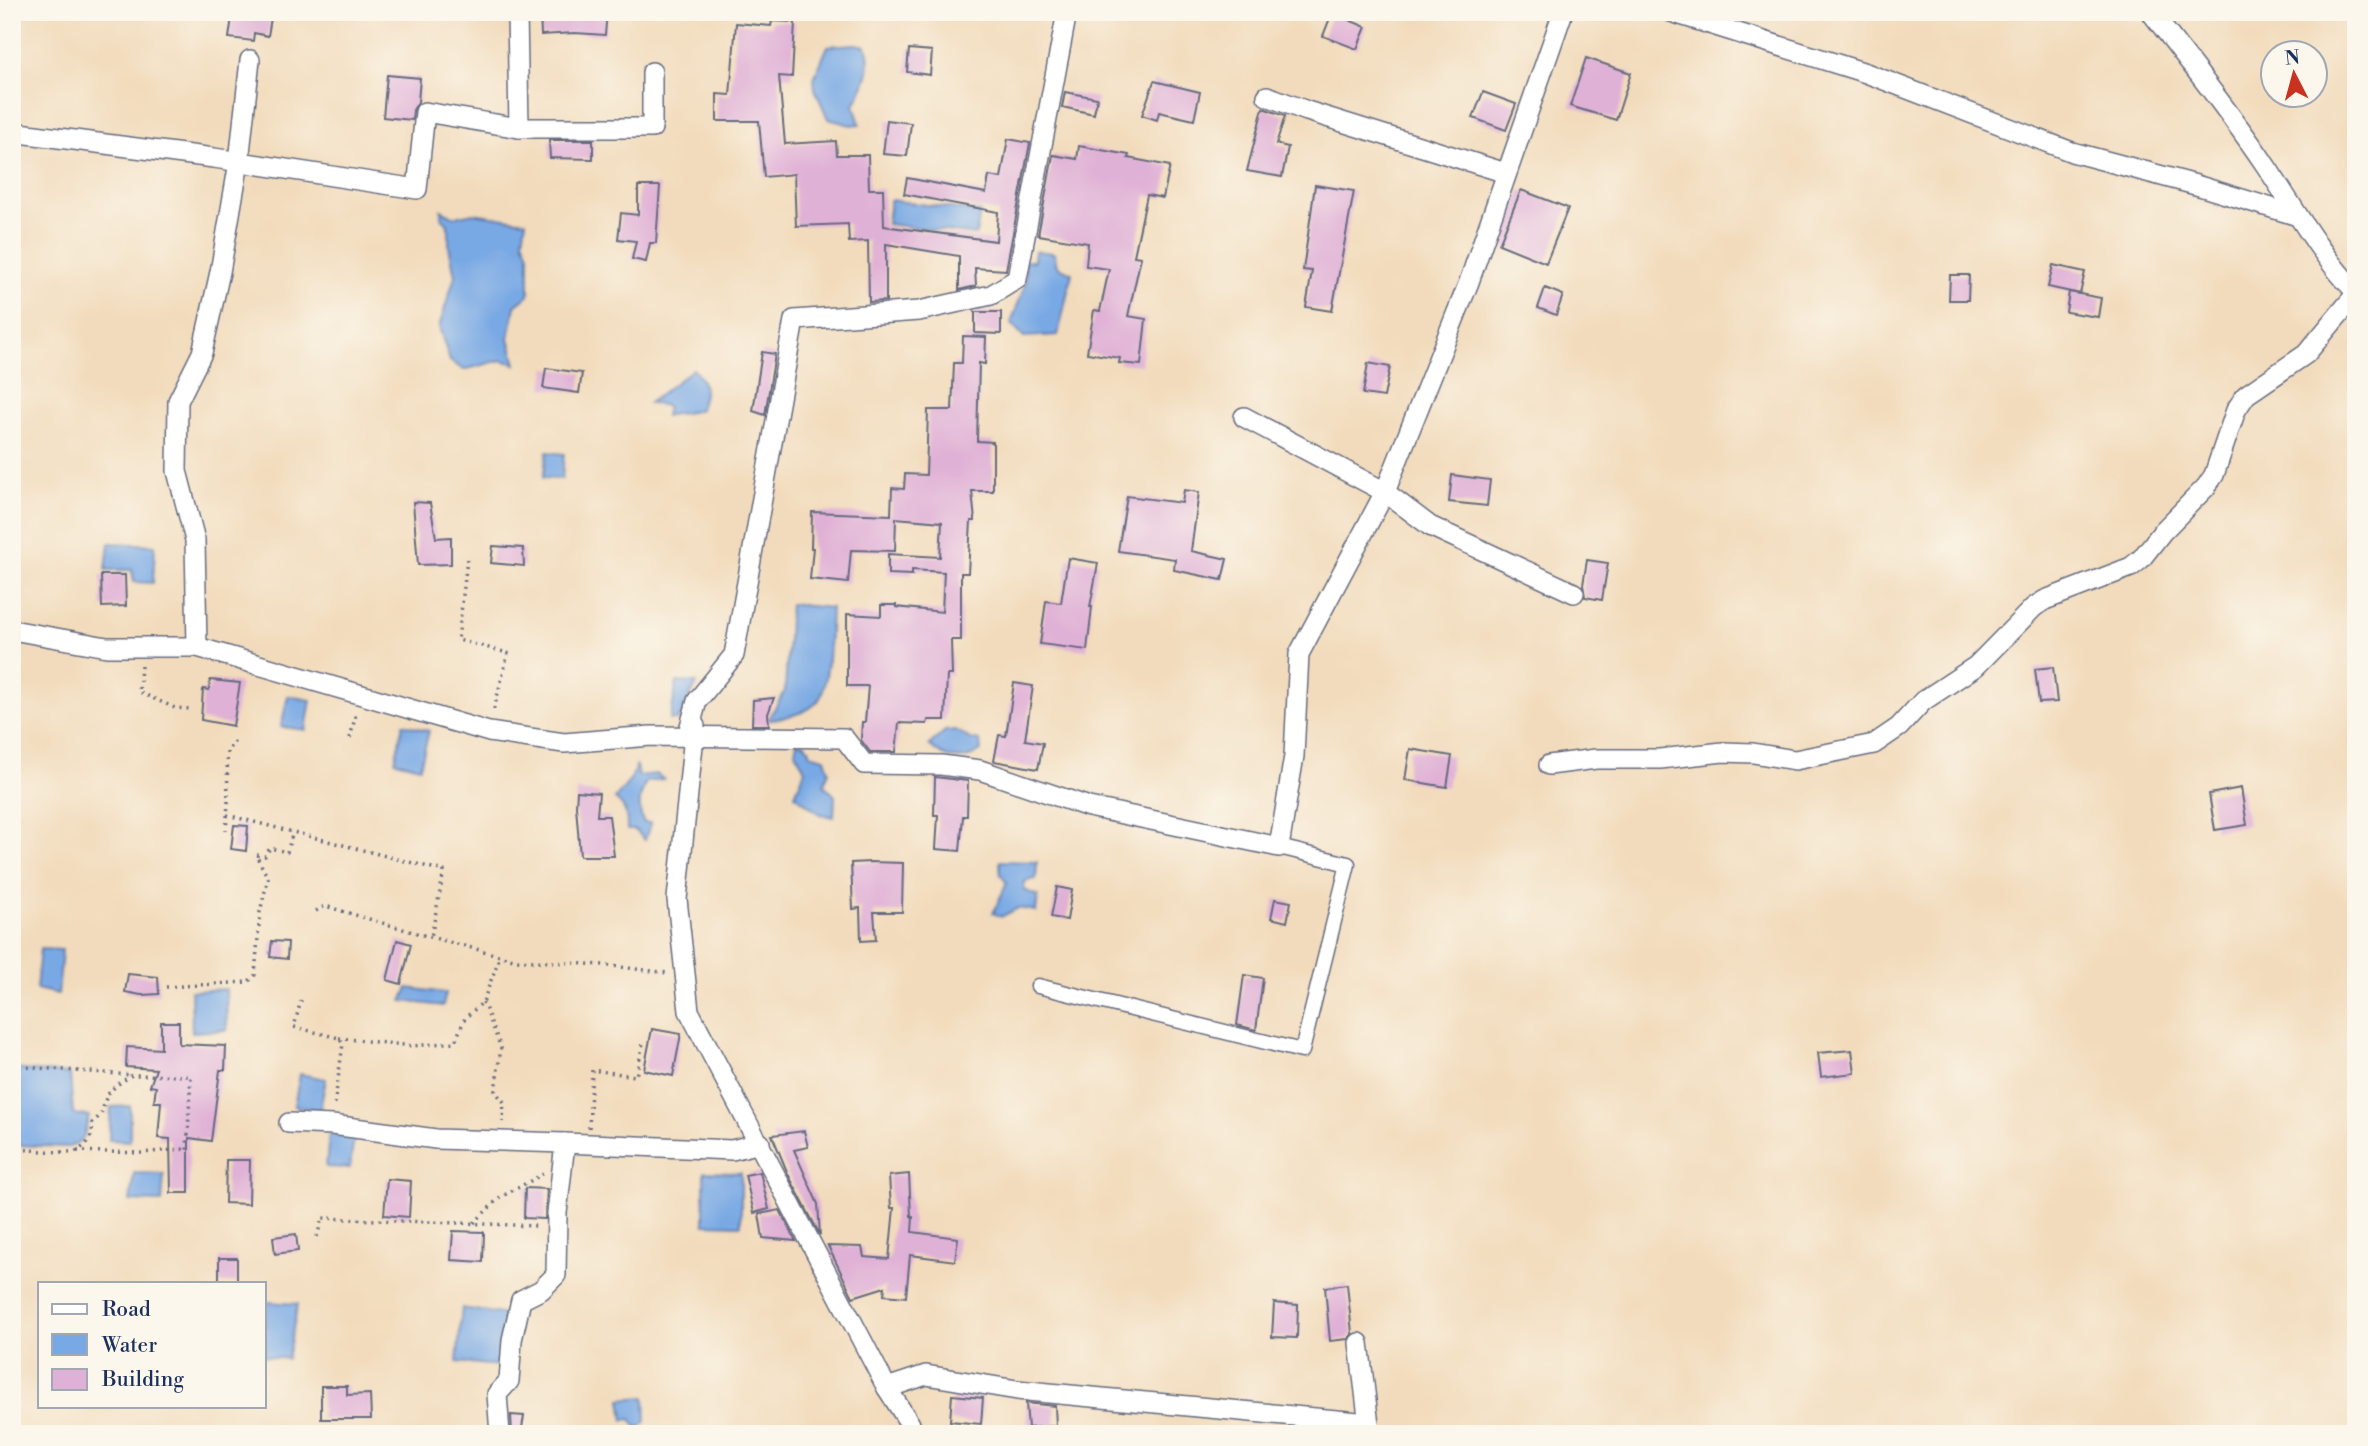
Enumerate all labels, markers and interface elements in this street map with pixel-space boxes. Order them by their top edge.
north arrow [2260,38,2330,108]
text: N [2284,45,2301,71]
legend [38,1282,266,1408]
text: Road [102,1297,151,1323]
text: Water [101,1333,157,1359]
text: Building [101,1367,184,1393]

